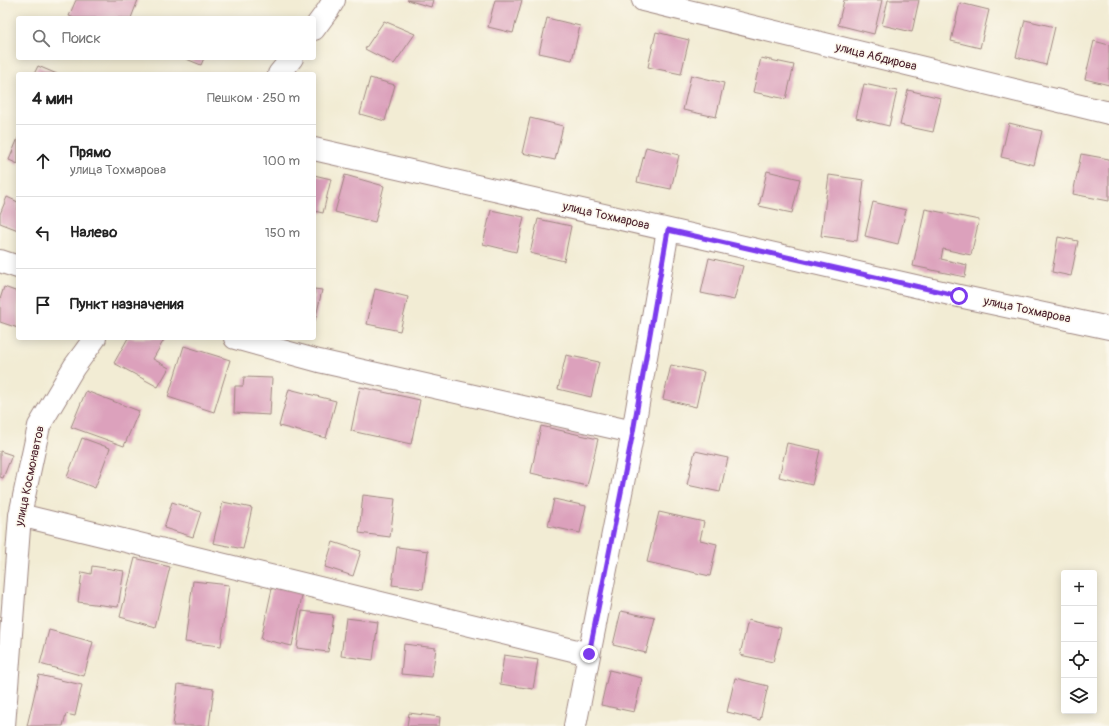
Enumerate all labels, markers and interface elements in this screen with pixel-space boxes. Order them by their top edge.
search box [16,16,316,60]
icon: search [30,27,52,49]
text: Поиск [62,29,101,48]
street label: улица Абдирова [833,39,919,74]
text: 4 мин [32,88,73,109]
text: Пешком · 250 m [207,90,300,106]
text: Прямо [70,143,111,162]
icon: ahead [32,150,54,172]
text: 100 m [263,153,300,169]
text: улица Тохмарова [70,162,166,178]
street label: улица Тохмарова [560,198,651,233]
icon: left [32,222,54,244]
text: Налево [70,223,117,242]
text: 150 m [265,225,300,241]
route start [950,287,968,305]
street label: улица Тохмарова [981,293,1072,327]
icon: arrive [32,294,54,316]
text: Пункт назначения [70,295,184,314]
street label: улица Космонавтов [12,424,48,528]
map controls [1061,570,1097,714]
button: + [1061,570,1097,606]
button: − [1061,606,1097,642]
button: locate [1061,642,1097,678]
route end [580,645,598,663]
button: layers [1061,678,1097,714]

